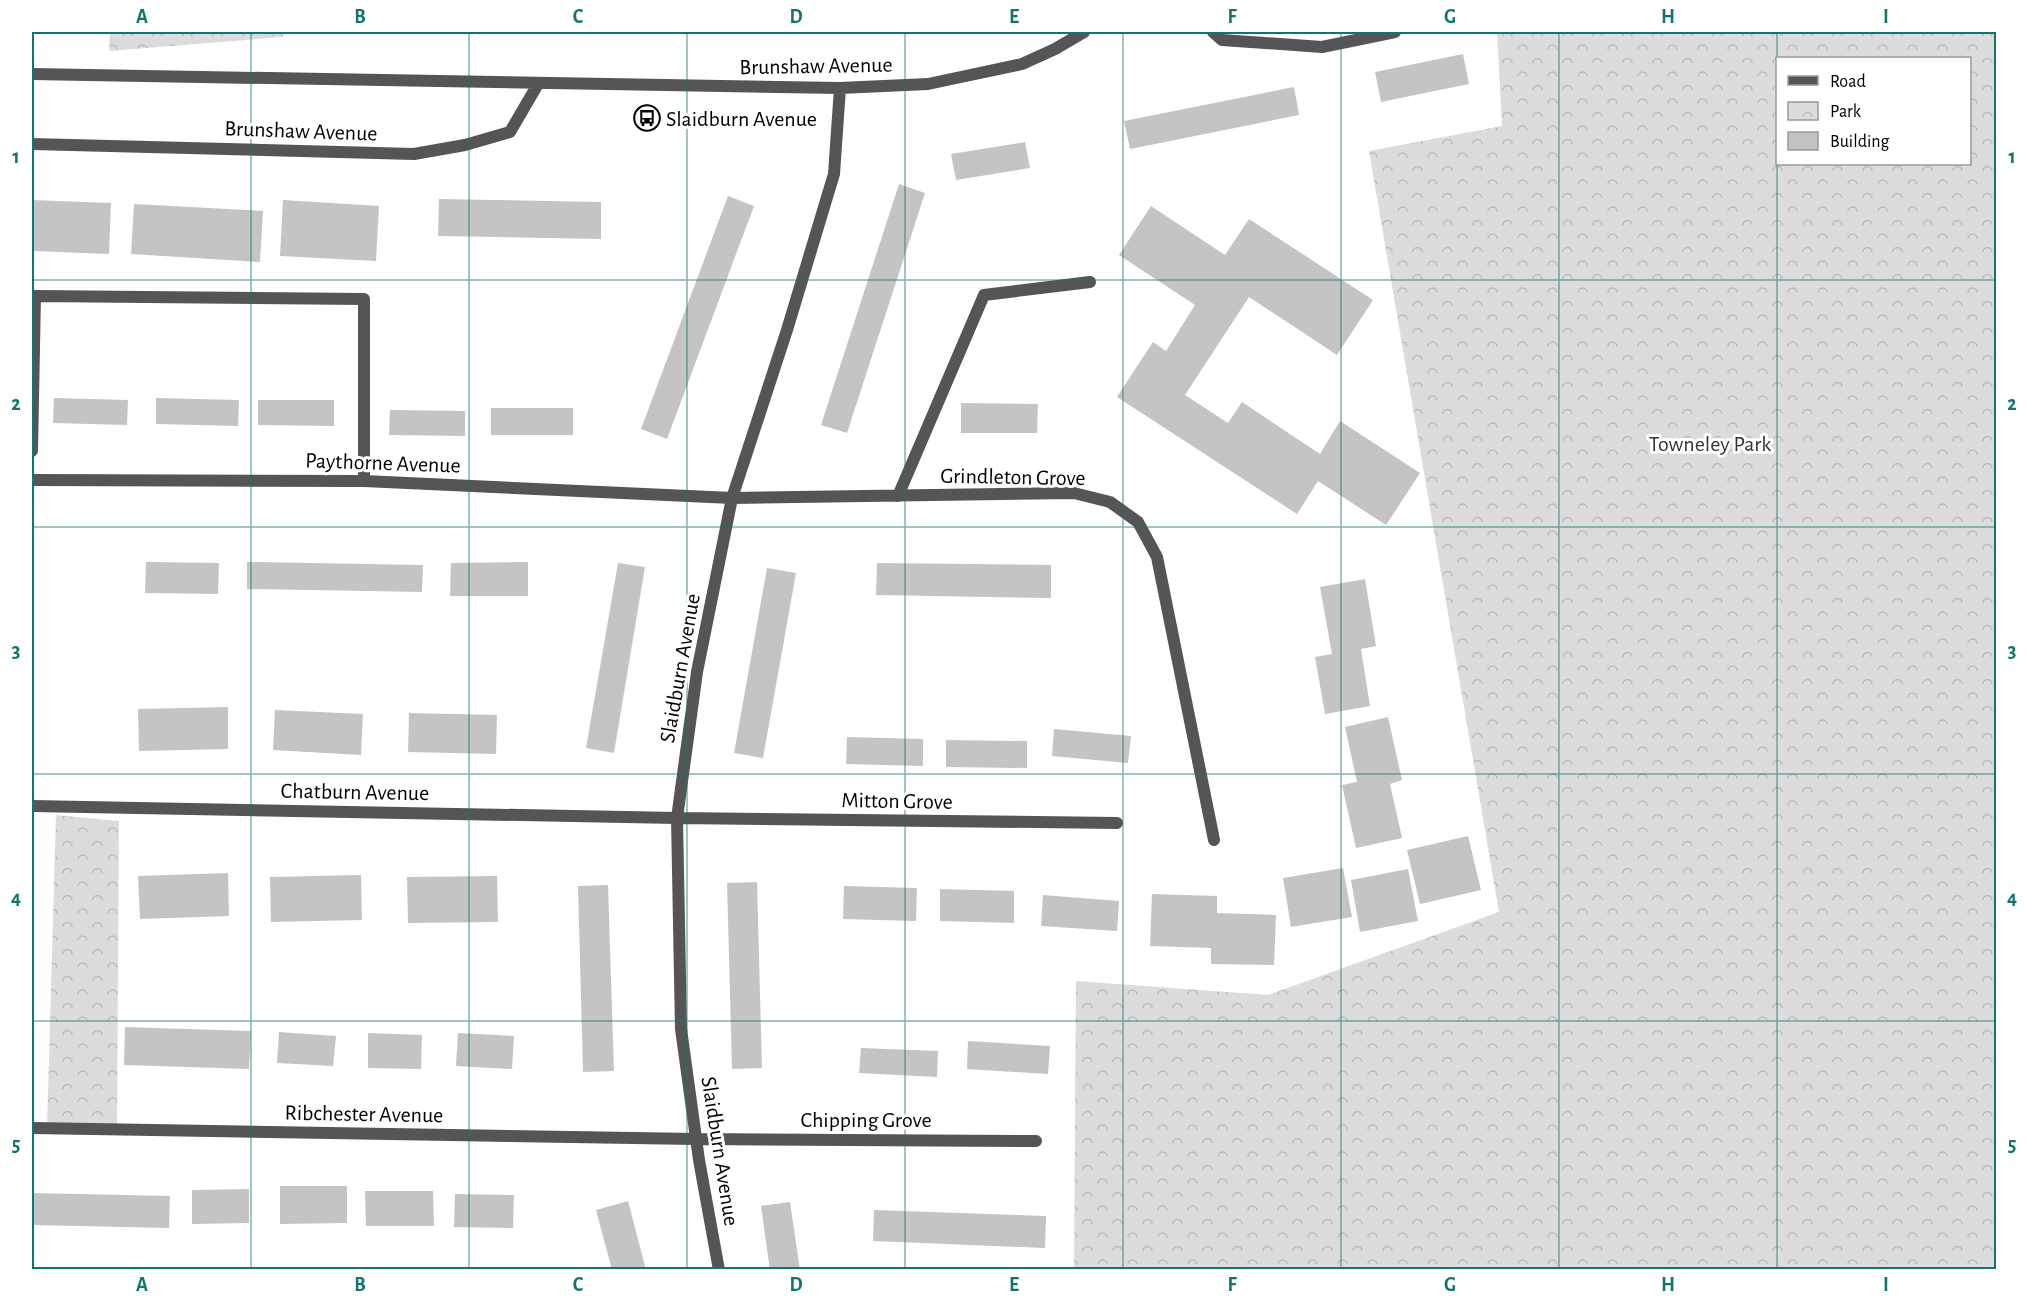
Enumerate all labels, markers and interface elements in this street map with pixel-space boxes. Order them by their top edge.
text: A [136,7,148,27]
text: B [354,7,366,27]
text: C [573,7,584,27]
text: D [789,7,803,27]
text: E [1009,7,1019,27]
text: F [1227,7,1237,27]
text: G [1444,7,1456,27]
text: H [1661,7,1675,27]
text: I [1883,7,1889,27]
street label: Brunshaw Avenue [739,54,893,78]
legend [1776,57,1971,165]
text: Road [1830,73,1866,91]
bus stop icon: Slaidburn Avenue [632,103,662,133]
text: Park [1830,103,1862,121]
place label: Slaidburn Avenue [666,108,817,130]
street label: Brunshaw Avenue [224,117,378,145]
text: Building [1830,133,1890,151]
text: 1 [12,147,20,167]
text: 1 [2008,147,2016,167]
text: 2 [11,394,21,414]
text: 2 [2007,394,2017,414]
park label: Towneley Park [1649,433,1771,455]
street label: Paythorne Avenue [305,449,461,477]
street label: Grindleton Grove [940,465,1086,489]
street label: Slaidburn Avenue [656,592,704,744]
text: 3 [12,641,20,661]
text: 3 [2008,641,2016,661]
street label: Chatburn Avenue [281,780,429,804]
street label: Mitton Grove [841,789,953,813]
text: 4 [11,888,21,908]
text: 4 [2007,888,2017,908]
street label: Slaidburn Avenue [697,1075,743,1227]
street label: Ribchester Avenue [284,1102,444,1126]
street label: Chipping Grove [800,1109,932,1131]
text: 5 [12,1135,20,1155]
text: 5 [2008,1135,2016,1155]
text: A [136,1275,148,1295]
text: B [354,1275,366,1295]
text: C [573,1275,584,1295]
text: D [789,1275,803,1295]
text: E [1009,1275,1019,1295]
text: F [1227,1275,1237,1295]
text: G [1444,1275,1456,1295]
text: H [1661,1275,1675,1295]
text: I [1883,1275,1889,1295]

